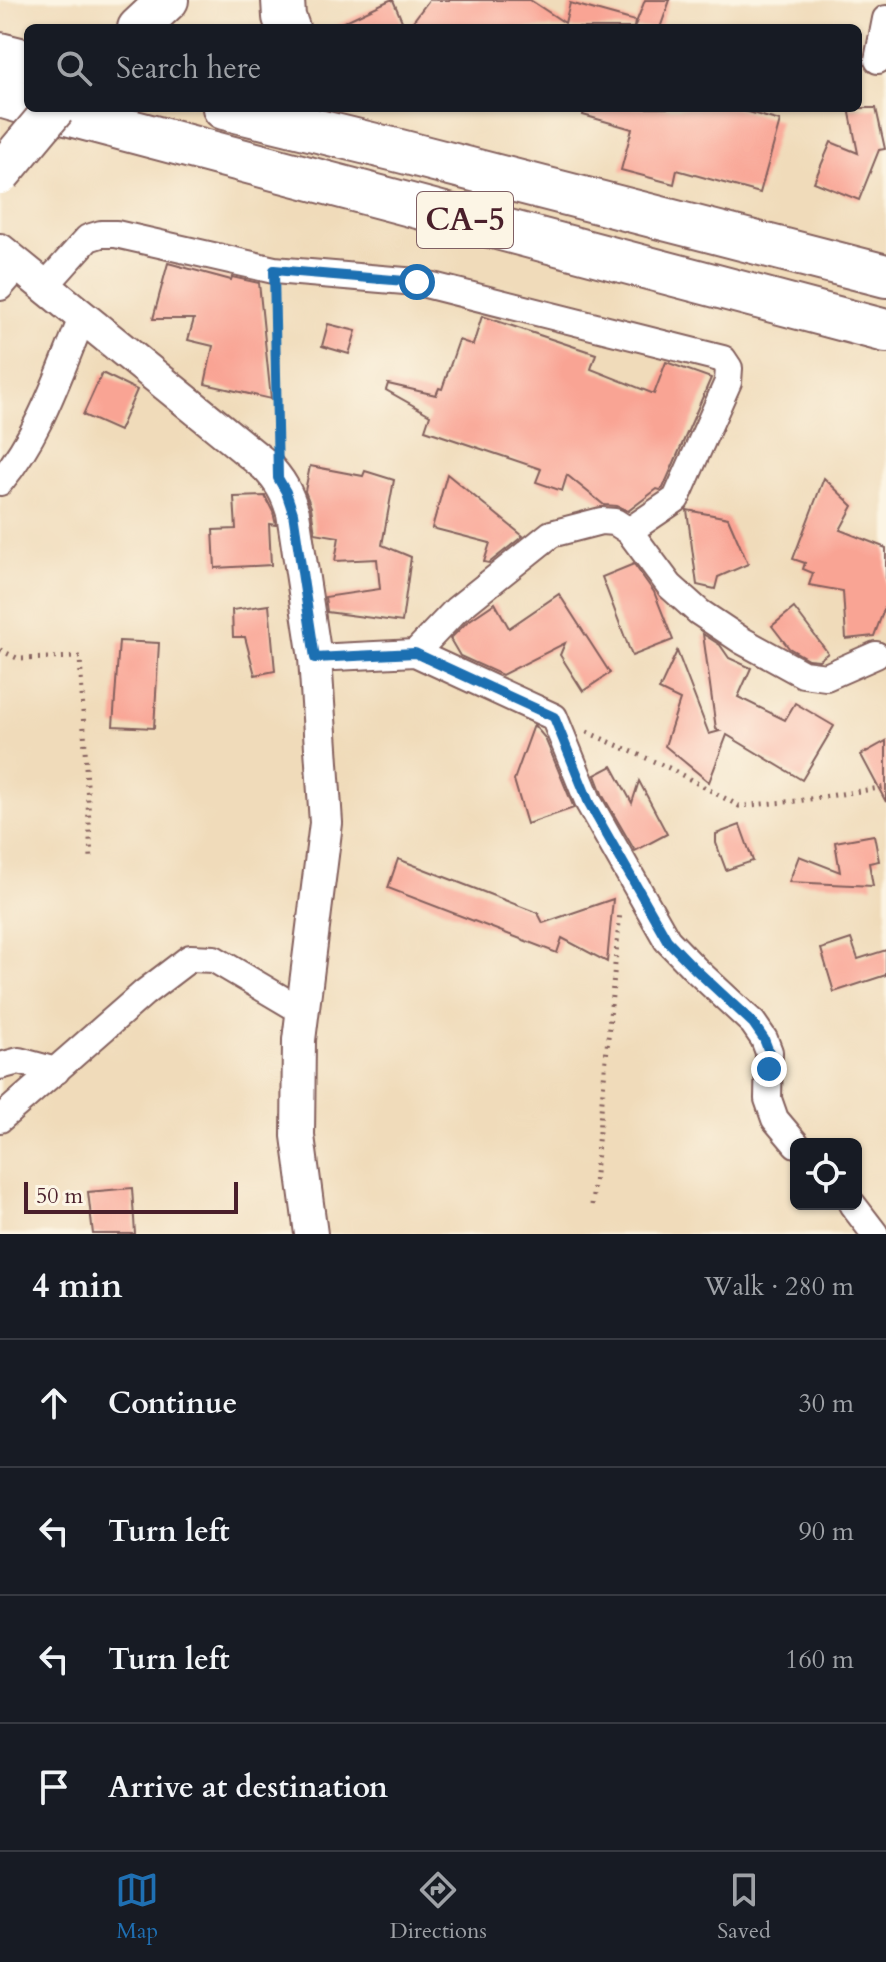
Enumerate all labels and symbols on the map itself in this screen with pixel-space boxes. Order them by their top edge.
road number: CA-5 [417,192,513,248]
route start [399,264,435,300]
route end [751,1051,787,1087]
scale bar [24,1178,238,1214]

